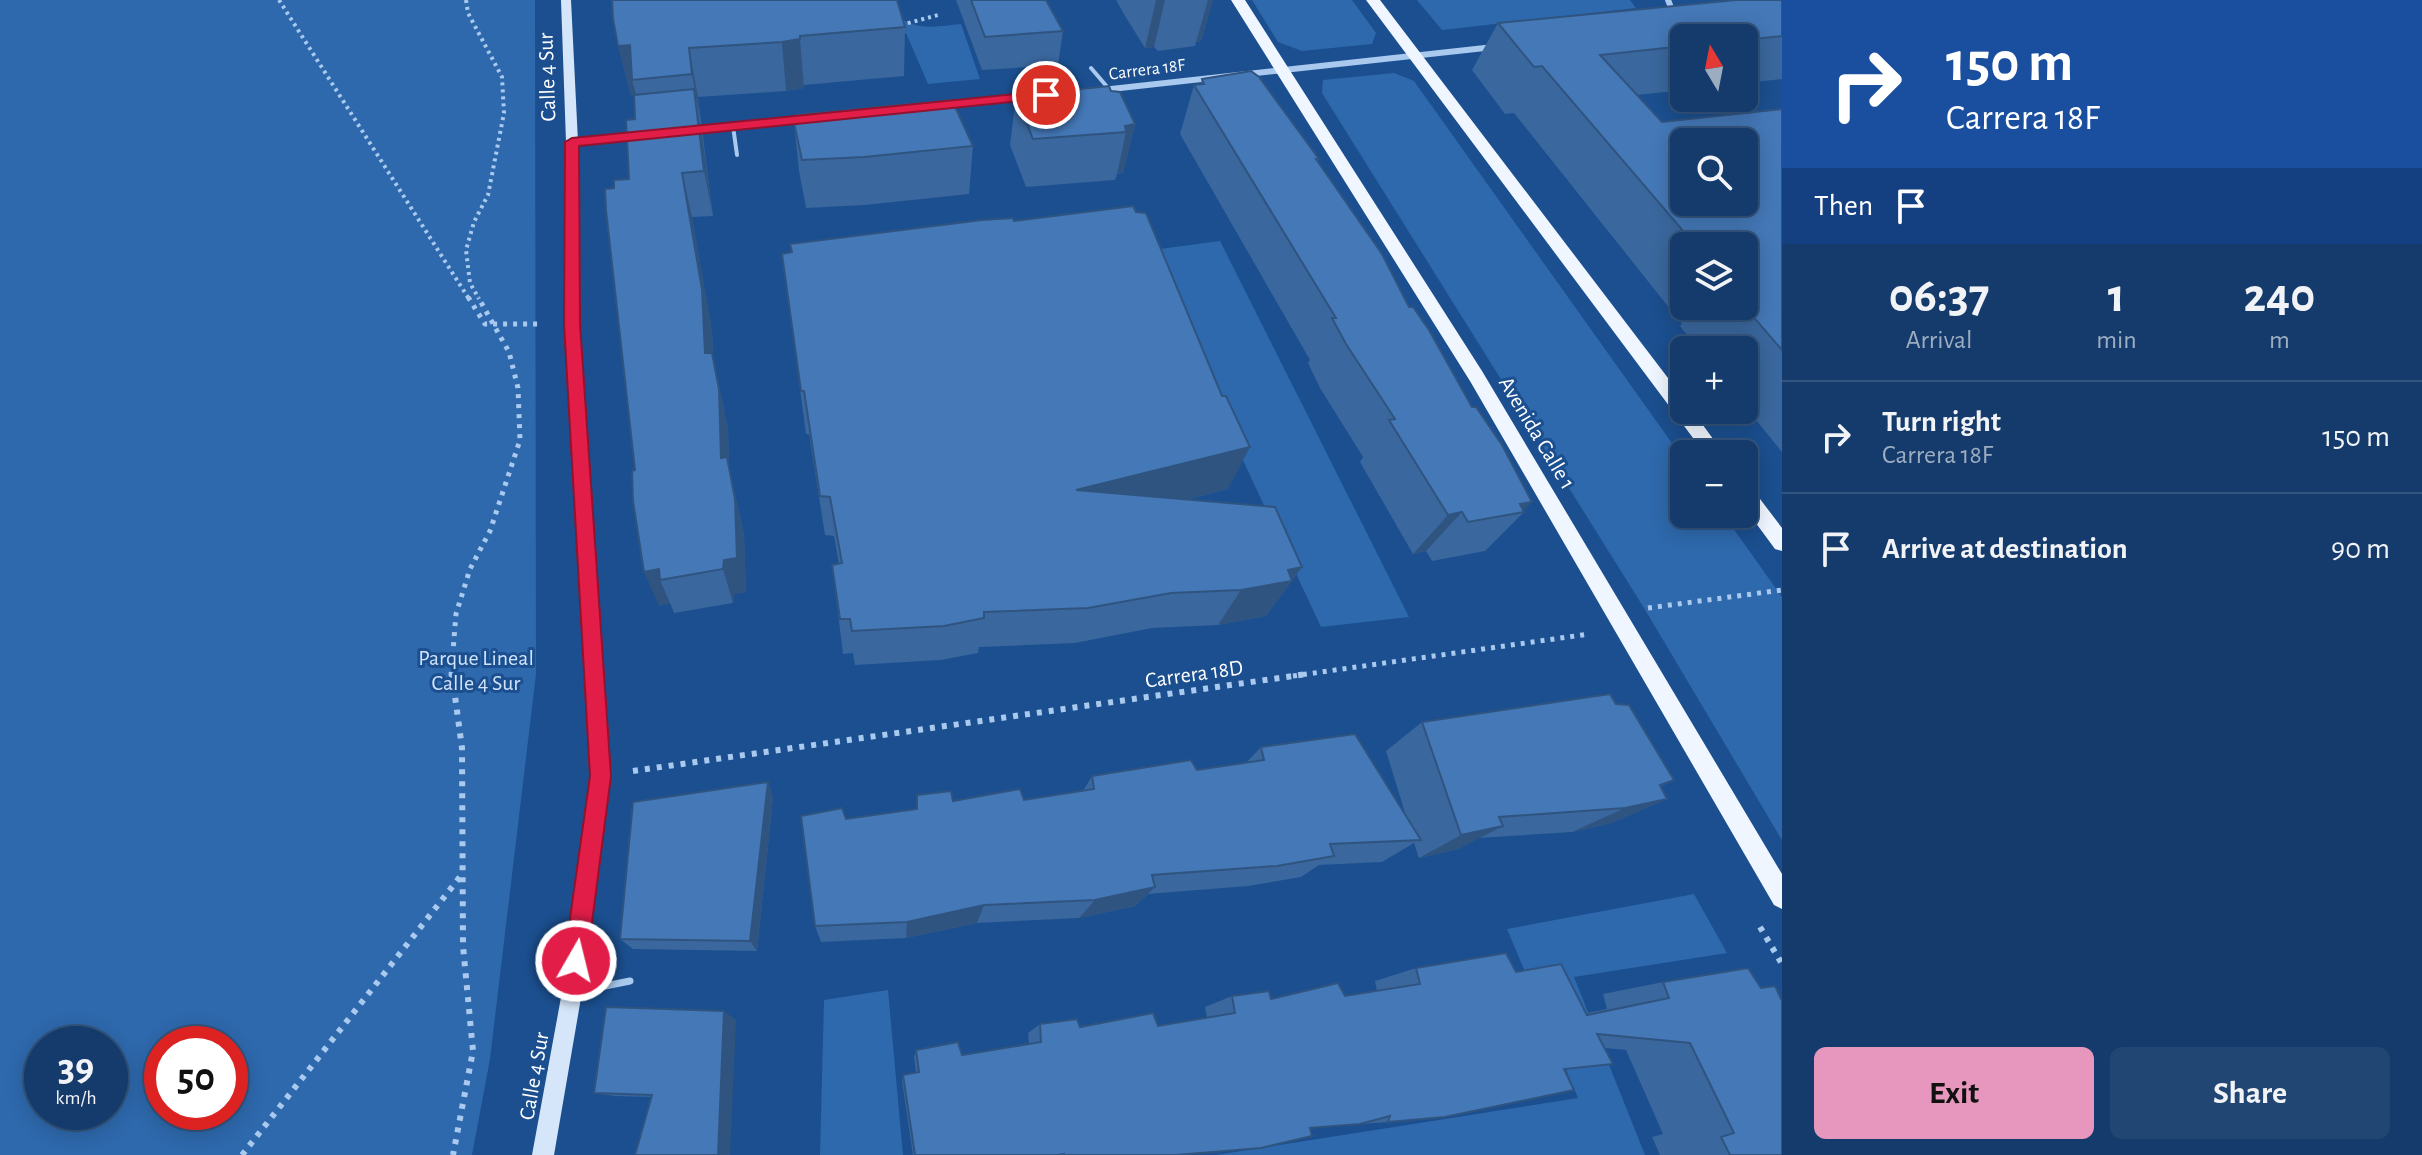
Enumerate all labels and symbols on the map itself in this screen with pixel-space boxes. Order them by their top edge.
north arrow [1670,24,1758,112]
street label: Calle 4 Sur [534,32,560,122]
street label: Carrera 18F [1108,56,1186,84]
pin [1012,61,1080,129]
street label: Avenida Calle 1 [1495,373,1579,493]
park label: Parque Lineal Calle 4 Sur [418,647,534,694]
street label: Carrera 18D [1144,656,1244,692]
position arrow [534,919,618,1003]
speed limit sign: 50 [144,1026,248,1130]
street label: Calle 4 Sur [515,1030,553,1122]

